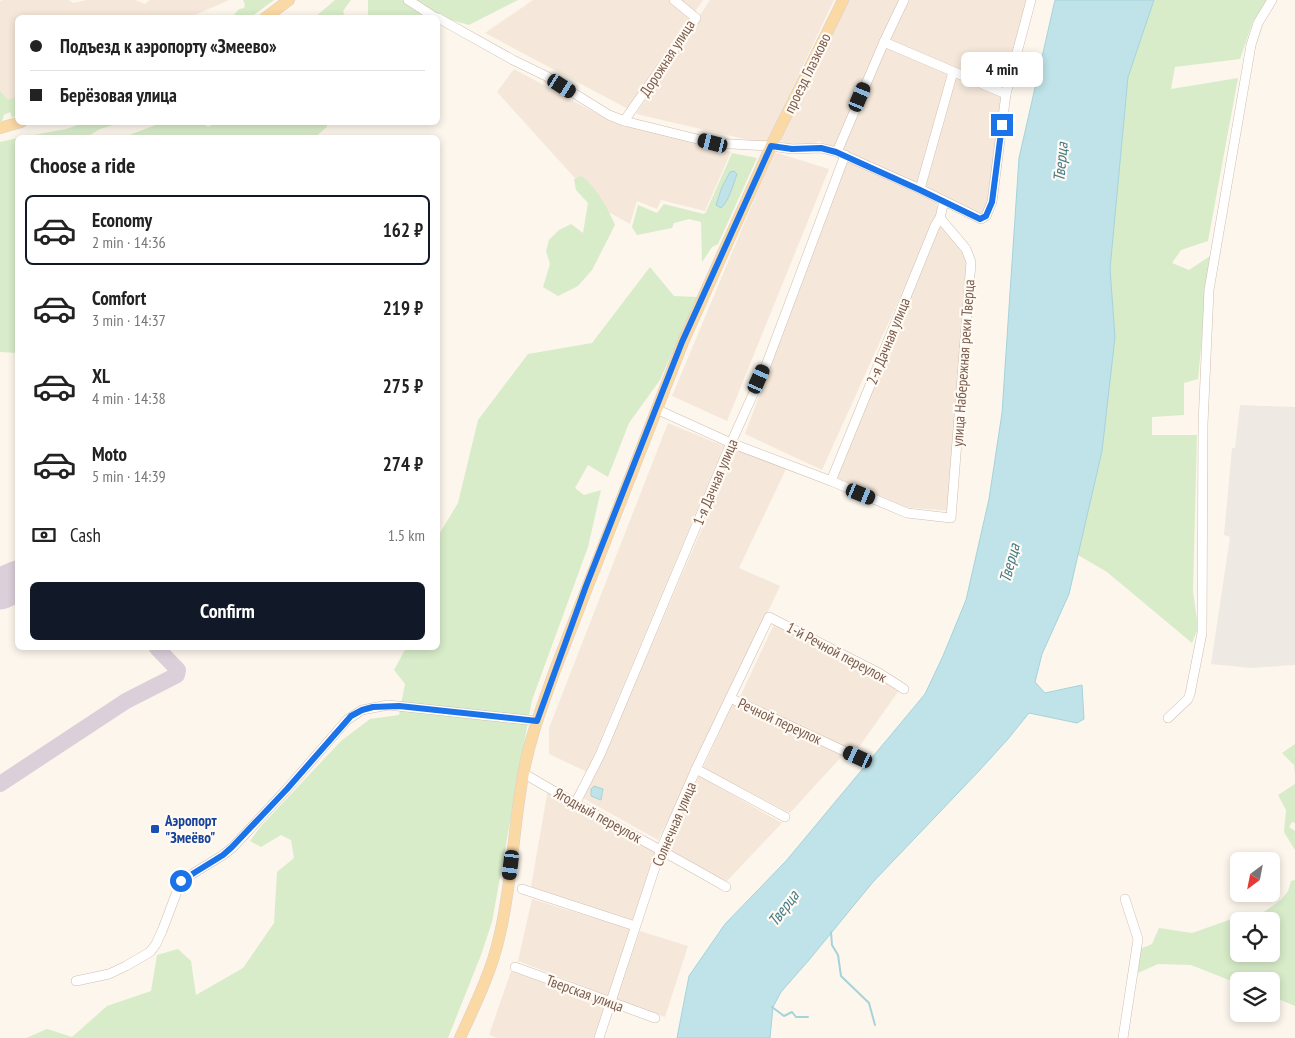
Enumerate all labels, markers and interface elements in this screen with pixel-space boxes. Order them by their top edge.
street label: Дорожная улица [635,16,699,100]
street label: проезд Глазково [779,30,835,116]
text: Подъезд к аэропорту «Змеево» [60,34,277,58]
callout: 4 min [961,52,1043,88]
text: 4 min [986,59,1018,79]
car [545,72,578,100]
car [847,80,872,114]
text: Берёзовая улица [60,83,177,107]
route end [991,114,1013,136]
car [696,132,729,154]
water label: Тверца [1048,140,1072,182]
text: Choose a ride [30,151,135,179]
icon: car [32,208,77,253]
text: Economy [92,208,152,232]
text: 162 ₽ [383,218,423,242]
text: 2 min · 14:36 [92,232,166,252]
street label: улица Набережная реки Тверца [948,279,978,447]
icon: car [32,286,77,331]
text: Comfort [92,286,146,310]
street label: 2-я Дачная улица [862,295,914,387]
text: 219 ₽ [383,296,423,320]
text: 3 min · 14:37 [92,310,166,330]
car [746,362,771,396]
icon: car [32,364,77,409]
text: XL [92,364,110,388]
text: 275 ₽ [383,374,423,398]
text: 4 min · 14:38 [92,388,166,408]
street label: 1-я Дачная улица [688,436,742,528]
icon: car [32,442,77,487]
text: Moto [92,442,127,466]
text: 274 ₽ [383,452,423,476]
text: 5 min · 14:39 [92,466,166,486]
car [844,481,877,507]
icon: cash [30,521,58,549]
text: Cash [70,523,101,547]
text: 1.5 km [388,525,425,545]
water label: Тверца [994,540,1024,585]
button: Confirm [30,582,425,640]
street label: 1-й Речной переулок [783,618,891,687]
street label: Речной переулок [735,693,825,749]
car [841,744,874,770]
street label: Солнечная улица [648,779,700,869]
street label: Ягодный переулок [551,783,645,847]
place label: Аэропорт "Змеёво" [164,811,217,847]
marker: Аэропорт "Змеёво" [149,823,161,835]
car [501,849,520,881]
north arrow [1230,852,1280,902]
map controls [1230,852,1280,1022]
route start [170,870,192,892]
water label: Тверца [763,885,804,930]
button: locate [1230,912,1280,962]
street label: Тверская улица [544,970,626,1016]
button: layers [1230,972,1280,1022]

